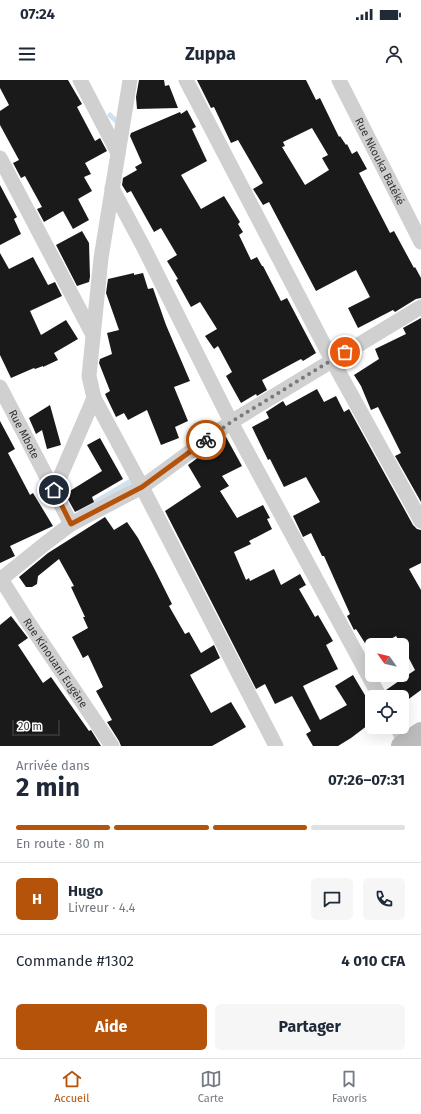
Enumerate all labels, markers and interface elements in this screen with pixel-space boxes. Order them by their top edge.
text: 07:24 [20,5,55,23]
icon: menu [16,43,38,65]
text: Zuppa [185,43,236,65]
icon: person [383,43,405,65]
street label: Rue Nkouka Batéké [352,116,407,207]
pin [328,335,362,369]
icon: bag [334,341,356,363]
street label: Rue Mbote [6,408,42,461]
courier [186,420,226,460]
icon: bike [195,429,217,451]
pin [37,473,71,507]
icon: home [43,479,65,501]
street label: Rue Kinouani Eugène [20,616,90,710]
north arrow [365,638,409,682]
map controls [365,638,409,734]
button: locate [365,690,409,734]
scale bar [12,718,60,737]
text: 20 m [18,720,42,733]
text: Arrivée dans [16,758,90,773]
text: 07:26–07:31 [328,771,405,789]
text: 2 min [16,772,80,803]
text: En route · 80 m [16,836,104,851]
button: chat [311,878,353,920]
button: phone [363,878,405,920]
text: Hugo [68,882,103,900]
text: H [32,890,42,908]
text: Livreur · 4.4 [68,900,135,915]
text: Commande #1302 [16,952,134,970]
text: 4 010 CFA [341,952,405,970]
button: Aide [16,1004,207,1050]
button: Partager [215,1004,405,1050]
tab: Accueil [54,1068,89,1105]
tab: Carte [198,1068,224,1105]
tab: Favoris [332,1068,367,1105]

